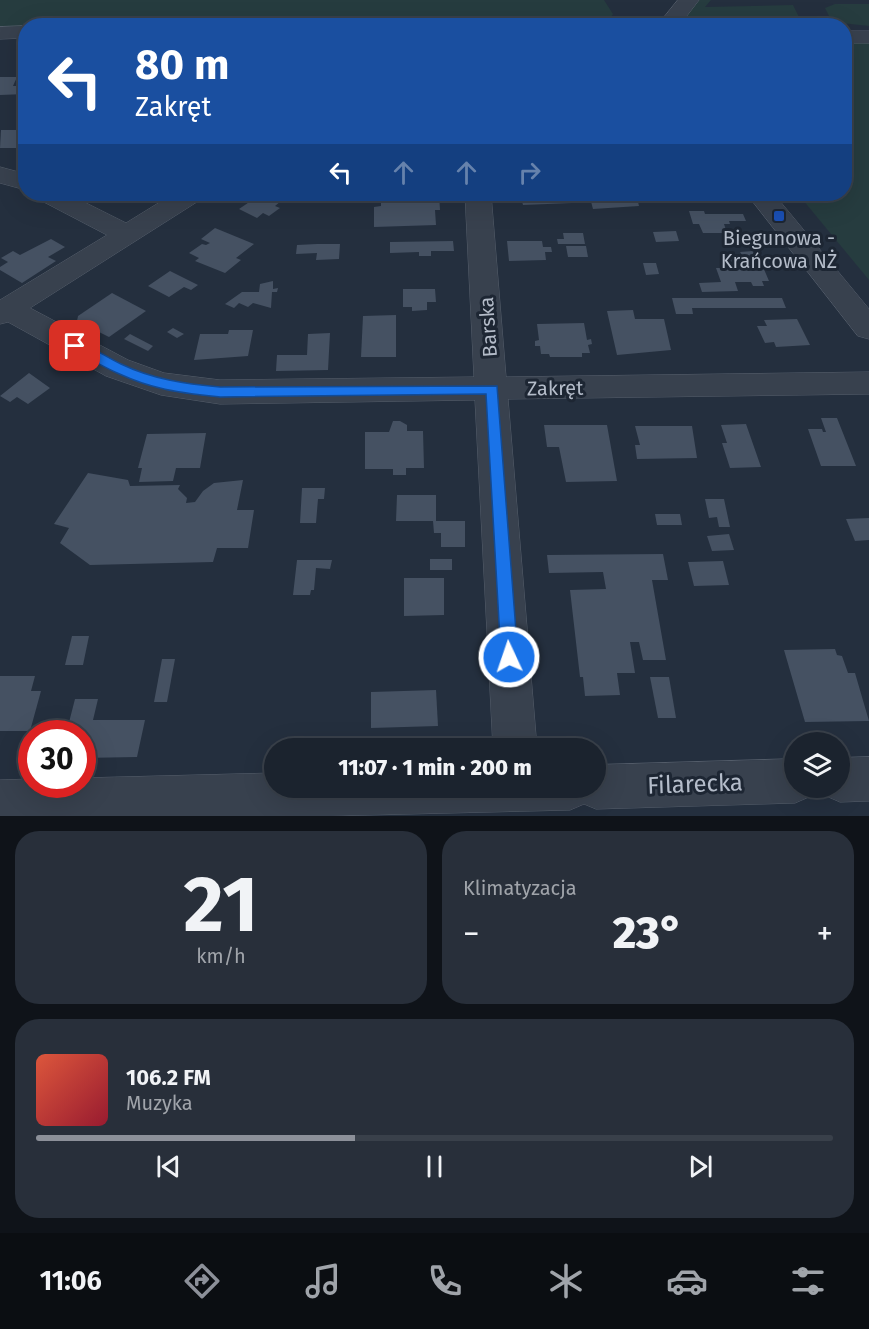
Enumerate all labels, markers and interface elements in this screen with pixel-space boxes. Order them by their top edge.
text: 80 m [135,40,229,90]
icon: left [36,42,114,120]
text: Zakręt [135,91,211,123]
icon: left [324,156,357,189]
icon: ahead [387,156,420,189]
icon: ahead [450,156,483,189]
icon: right [513,156,546,189]
marker: Biegunowa - Krańcowa NŻ [772,209,786,223]
place label: Biegunowa - Krańcowa NŻ [721,226,837,273]
street label: Barska [474,296,502,358]
pin [49,320,100,371]
icon: arrive [58,329,91,362]
street label: Zakręt [527,375,584,400]
position arrow [477,625,541,689]
speed limit sign: 30 [18,720,96,798]
map controls [784,732,850,798]
button: layers [784,732,850,798]
text: 11:07 · 1 min · 200 m [338,754,532,781]
street label: Filarecka [647,768,743,800]
text: 21 [184,858,258,952]
text: Klimatyzacja [463,876,577,900]
text: 23° [613,906,683,960]
text: − [463,914,480,954]
text: + [817,914,833,954]
text: km/h [196,944,246,968]
text: 106.2 FM [126,1064,211,1091]
text: Muzyka [126,1091,193,1115]
icon: previous [152,1150,185,1183]
icon: pause [418,1150,451,1183]
icon: next [684,1150,717,1183]
icon: directions [181,1260,223,1302]
icon: music [302,1260,344,1302]
icon: phone [424,1260,466,1302]
icon: climate [545,1260,587,1302]
icon: car [666,1260,708,1302]
icon: filters [787,1260,829,1302]
text: 11:06 [40,1265,102,1297]

